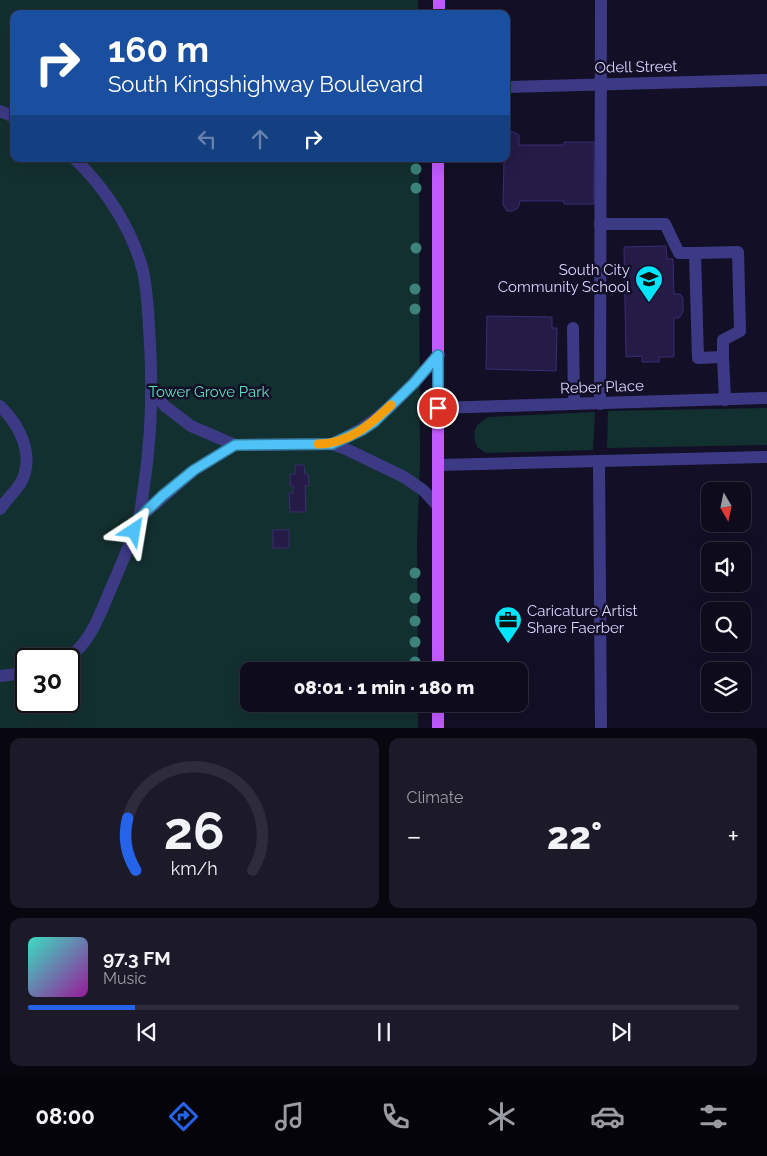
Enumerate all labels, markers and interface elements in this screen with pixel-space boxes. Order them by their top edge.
text: 160 m [108,29,209,70]
icon: right [25,30,90,95]
street label: Odell Street [595,57,677,77]
text: South Kingshighway Boulevard [108,71,423,97]
icon: left [193,125,221,153]
icon: ahead [246,125,274,153]
icon: right [299,125,327,153]
place label: South City Community School [498,261,631,296]
school or university icon: South City Community School [634,264,664,303]
street label: Reber Place [560,377,644,397]
park label: Tower Grove Park [149,383,270,401]
pin [417,387,459,429]
icon: arrive [424,394,452,422]
north arrow [701,482,751,532]
map controls [701,482,751,712]
position arrow [107,504,159,556]
button: sound [701,542,751,592]
place label: Caricature Artist Share Faerber [527,602,637,637]
button: search [701,602,751,652]
office icon: Caricature Artist Share Faerber [493,605,523,644]
speed limit sign: 30 [15,648,80,713]
button: layers [701,662,751,712]
text: 08:01 · 1 min · 180 m [294,676,474,698]
text: Climate [407,788,463,807]
text: 26 [164,800,225,861]
text: 22° [547,813,602,858]
text: − [407,820,422,853]
text: + [727,820,739,853]
text: km/h [171,858,218,879]
text: 97.3 FM [103,947,171,969]
text: Music [103,969,147,988]
icon: previous [133,1018,161,1046]
icon: pause [370,1018,398,1046]
icon: next [607,1018,635,1046]
icon: directions [166,1099,201,1134]
icon: music [272,1099,307,1134]
icon: phone [378,1099,413,1134]
icon: climate [484,1099,519,1134]
icon: car [590,1099,625,1134]
icon: filters [696,1099,731,1134]
text: 08:00 [36,1103,95,1129]

